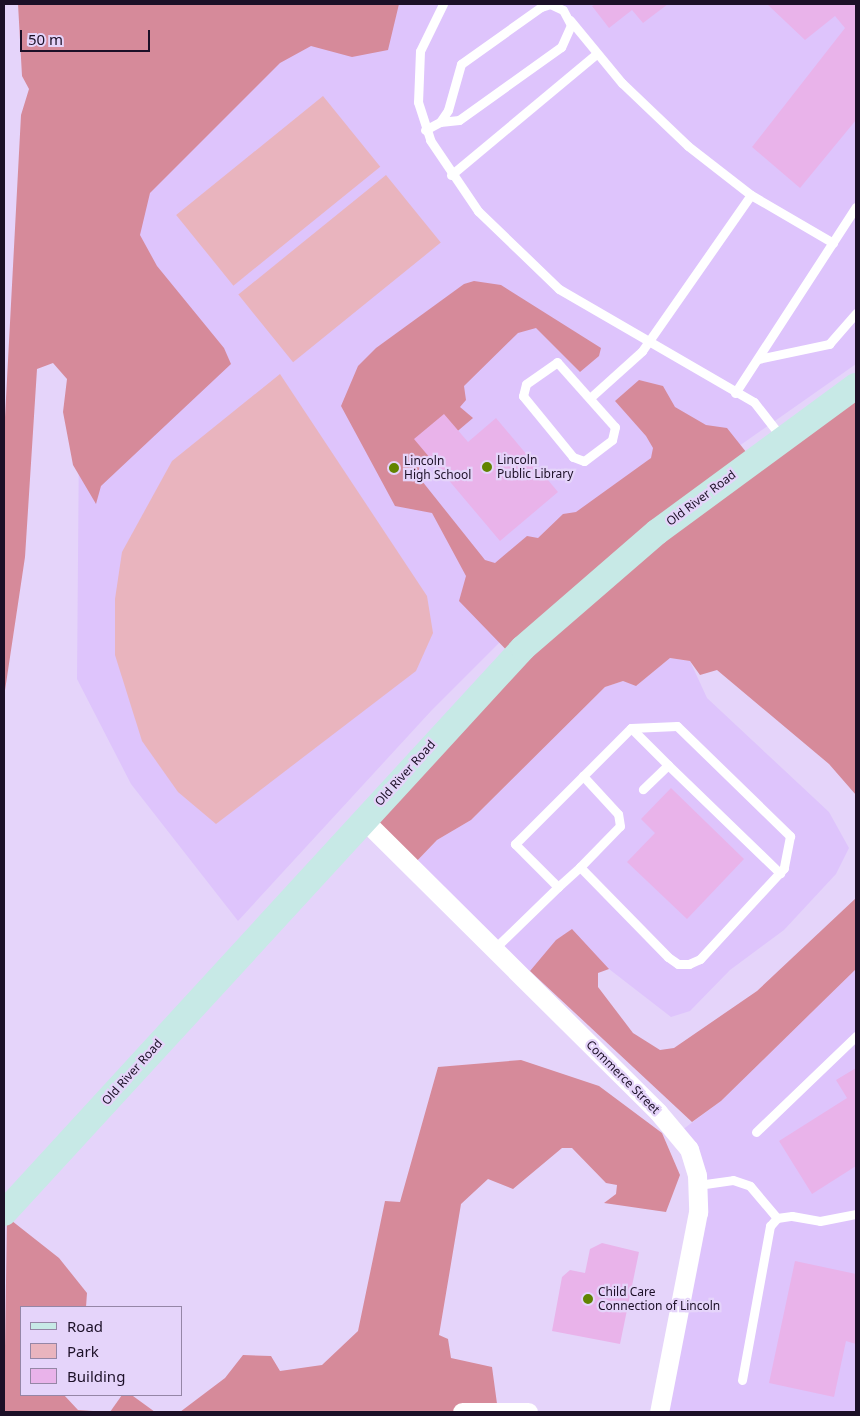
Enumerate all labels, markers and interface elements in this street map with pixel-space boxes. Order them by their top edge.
scale bar [22,20,152,52]
text: 50 m [28,29,63,49]
place label: Lincoln Public Library [497,453,573,481]
place label: Lincoln High School [404,454,471,482]
marker: Lincoln Public Library [481,461,493,473]
marker: Lincoln High School [388,462,400,474]
street label: Old River Road [663,467,739,529]
street label: Old River Road [372,737,438,809]
street label: Old River Road [99,1036,165,1108]
street label: Commerce Street [583,1037,663,1117]
place label: Child Care Connection of Lincoln [598,1285,720,1313]
marker: Child Care Connection of Lincoln [582,1293,594,1305]
legend [20,1306,182,1396]
text: Road [67,1316,103,1336]
text: Park [67,1341,99,1361]
text: Building [67,1366,125,1386]

